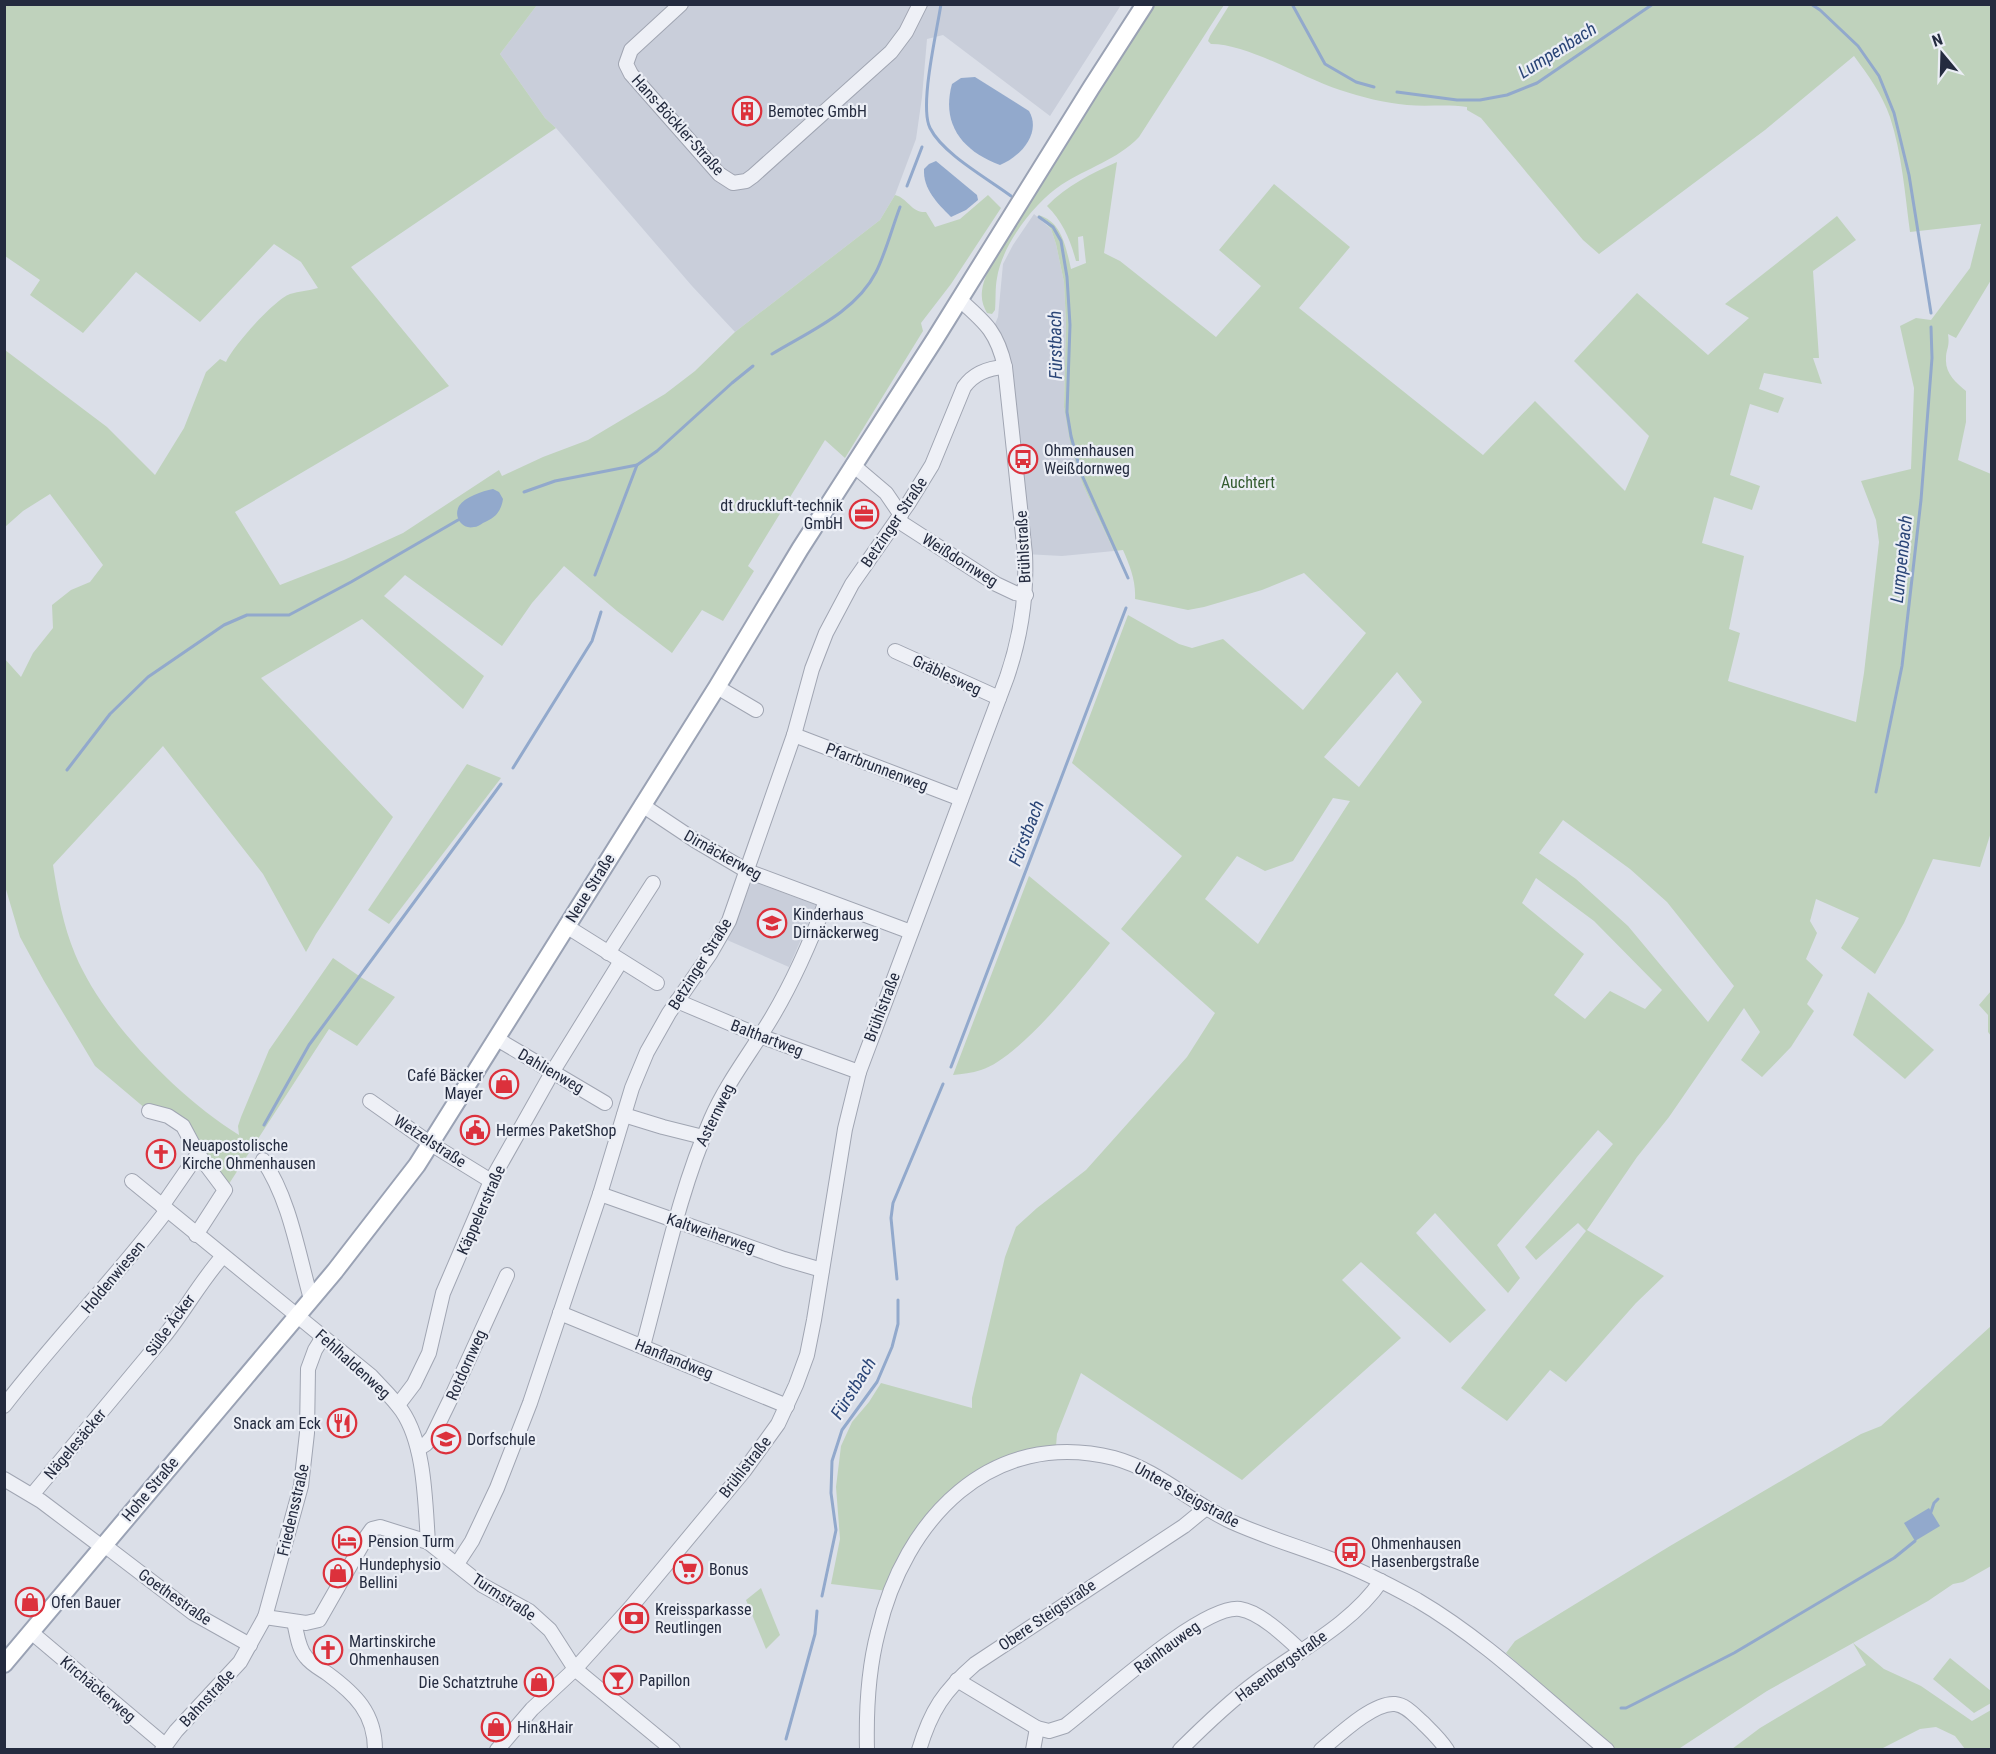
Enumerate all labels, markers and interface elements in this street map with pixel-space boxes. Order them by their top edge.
water label: Lumpenbach [1514,18,1600,82]
north arrow [1912,24,1972,84]
text: N [1930,30,1945,51]
street label: Hans-Böckler-Straße [628,71,728,179]
building icon: Bemotec GmbH [731,95,763,127]
place label: Bemotec GmbH [768,102,867,121]
water label: Fürstbach [1044,311,1066,379]
place label: Ohmenhausen Weißdornweg [1044,441,1134,478]
bus stop icon: Ohmenhausen Weißdornweg [1007,443,1039,475]
street label: Betzinger Straße [857,473,931,571]
park label: Auchtert [1221,473,1275,492]
place label: dt druckluft-technik GmbH [720,496,844,533]
office icon: dt druckluft-technik GmbH [848,498,880,530]
street label: Brühlstraße [1012,510,1034,584]
water label: Lumpenbach [1886,514,1916,604]
street label: Weißdornweg [919,529,1001,591]
street label: Gräblesweg [910,651,984,699]
street label: Pfarrbrunnenweg [823,739,931,795]
water label: Fürstbach [1004,797,1048,869]
street label: Dirnäckerweg [681,826,765,884]
street label: Neue Straße [561,850,619,926]
place label: Kinderhaus Dirnäckerweg [793,905,879,942]
school or university icon: Kinderhaus Dirnäckerweg [756,907,788,939]
street label: Betzinger Straße [664,915,736,1013]
street label: Brühlstraße [860,970,904,1044]
street label: Balthartweg [728,1016,806,1060]
street label: Dahlienweg [515,1045,587,1097]
place label: Café Bäcker Mayer [407,1066,483,1103]
shop icon: Café Bäcker Mayer [488,1068,520,1100]
street label: Asternweg [692,1081,738,1149]
street label: Wetzelstraße [390,1111,470,1171]
public building icon: Hermes PaketShop [459,1114,491,1146]
place label: Hermes PaketShop [496,1121,617,1140]
place label: Neuapostolische Kirche Ohmenhausen [182,1136,316,1173]
church icon: Neuapostolische Kirche Ohmenhausen [145,1138,177,1170]
street label: Käppelerstraße [453,1162,509,1258]
street label: Kaltweiherweg [664,1209,758,1257]
street label: Holdenwiesen [77,1237,149,1317]
street label: Süße Äcker [141,1290,199,1360]
street label: Fehlhaldenweg [312,1325,394,1403]
street label: Rotdornweg [442,1327,490,1403]
street label: Hanflandweg [632,1335,716,1383]
water label: Fürstbach [826,1353,880,1423]
street label: Nägelesäcker [40,1405,110,1483]
restaurant icon: Snack am Eck [326,1407,358,1439]
place label: Snack am Eck [233,1414,322,1433]
school or university icon: Dorfschule [430,1423,462,1455]
place label: Dorfschule [467,1430,536,1449]
street label: Brühlstraße [715,1432,775,1502]
street label: Hohe Straße [118,1453,182,1525]
street label: Untere Steigstraße [1131,1458,1243,1532]
street label: Friedensstraße [273,1462,313,1558]
hotel icon: Pension Turm [331,1525,363,1557]
place label: Pension Turm [368,1532,454,1551]
place label: Ohmenhausen Hasenbergstraße [1371,1534,1479,1571]
bus stop icon: Ohmenhausen Hasenbergstraße [1334,1536,1366,1568]
supermarket icon: Bonus [672,1553,704,1585]
place label: Hundephysio Bellini [359,1555,441,1592]
shop icon: Hundephysio Bellini [322,1557,354,1589]
place label: Bonus [709,1560,749,1579]
street label: Goethestraße [135,1565,215,1629]
street label: Turmstraße [468,1569,540,1625]
street label: Obere Steigstraße [995,1575,1099,1655]
shop icon: Ofen Bauer [14,1586,46,1618]
place label: Ofen Bauer [51,1593,121,1612]
place label: Kreissparkasse Reutlingen [655,1600,752,1637]
bank icon: Kreissparkasse Reutlingen [618,1602,650,1634]
street label: Rainhauweg [1130,1617,1204,1677]
street label: Hasenbergstraße [1232,1627,1330,1705]
place label: Martinskirche Ohmenhausen [349,1632,439,1669]
church icon: Martinskirche Ohmenhausen [312,1634,344,1666]
street label: Kirchäckerweg [56,1652,140,1726]
bar icon: Papillon [602,1664,634,1696]
street label: Bahnstraße [176,1665,238,1731]
shop icon: Die Schatztruhe [523,1666,555,1698]
place label: Papillon [639,1671,690,1690]
place label: Die Schatztruhe [419,1673,518,1692]
shop icon: Hin&Hair [480,1711,512,1743]
place label: Hin&Hair [517,1718,573,1737]

